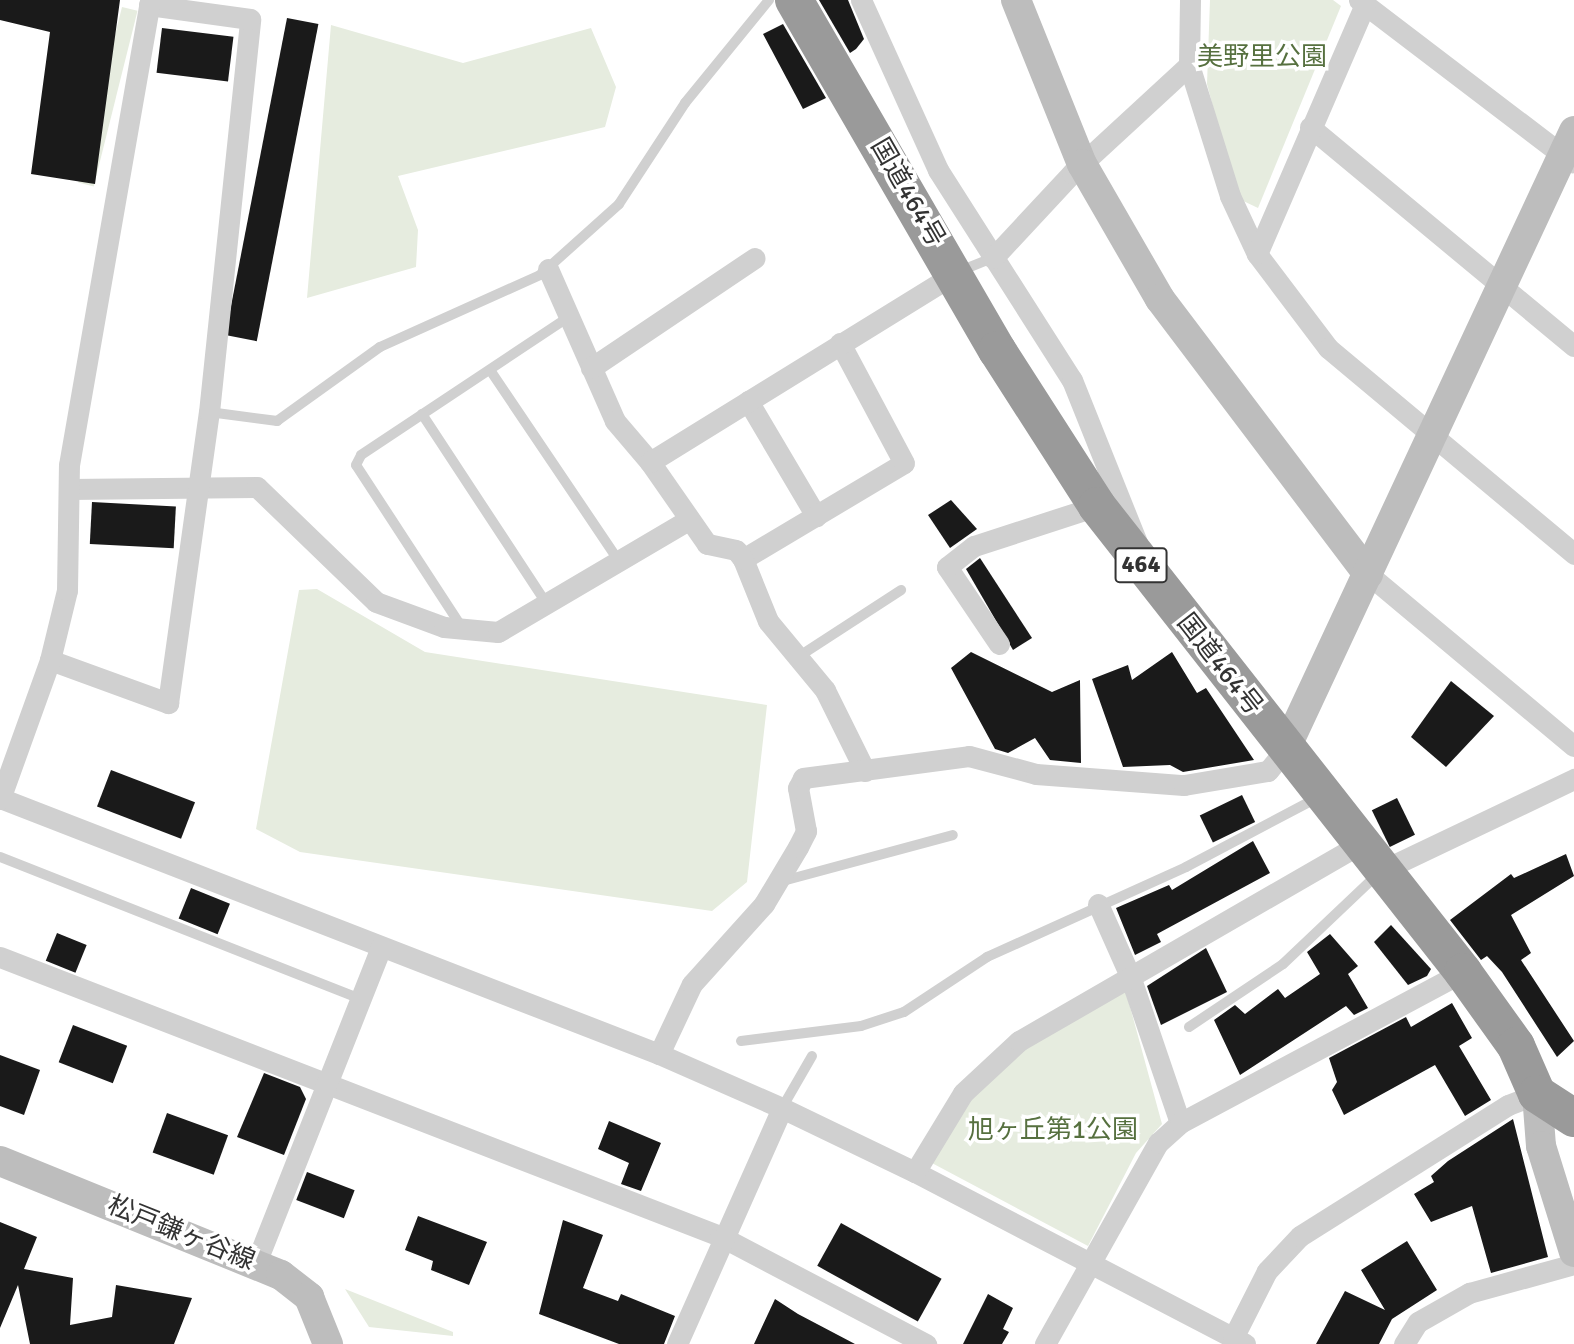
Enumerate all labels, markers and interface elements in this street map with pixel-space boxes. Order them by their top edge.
park label: 美野里公園 [1197,42,1327,74]
street label: 国道464号 [863,133,951,253]
road number: 464 [1113,544,1169,586]
street label: 国道464号 [1170,608,1268,722]
park label: 旭ヶ丘第1公園 [968,1115,1138,1147]
street label: 松戸鎌ヶ谷線 [103,1190,259,1278]

